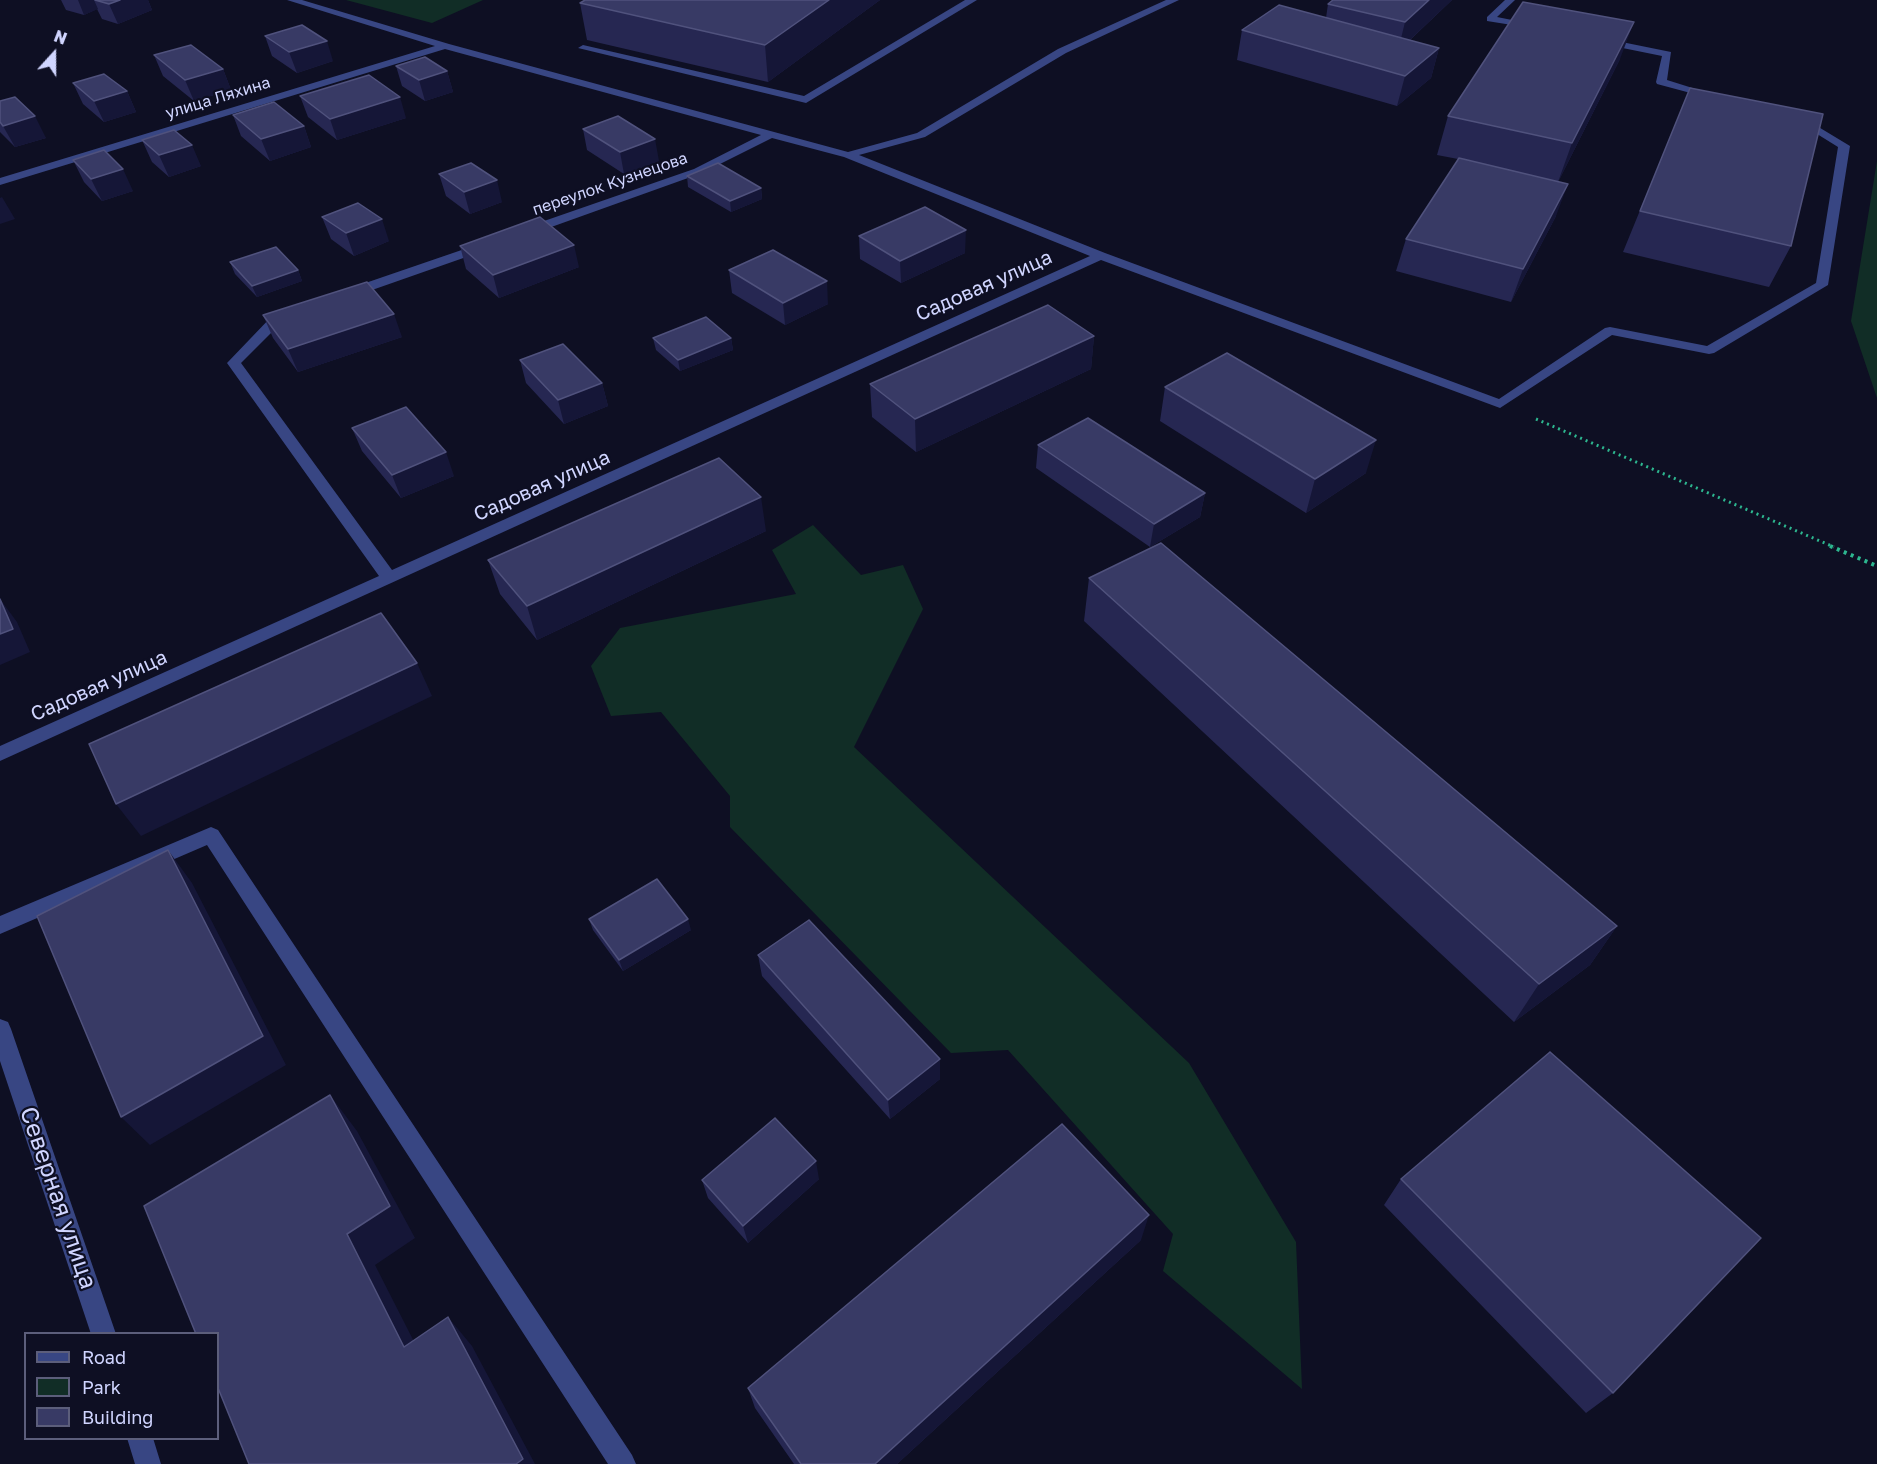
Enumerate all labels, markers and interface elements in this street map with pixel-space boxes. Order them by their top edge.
north arrow [24,24,84,84]
text: N [51,26,70,49]
street label: улица Ляхина [163,73,273,123]
street label: переулок Кузнецова [530,148,690,220]
street label: Садовая улица [912,245,1056,327]
street label: Садовая улица [470,445,614,527]
street label: Садовая улица [27,645,171,727]
street label: Северная улица [13,1103,103,1293]
legend [24,1332,219,1440]
text: Road [82,1346,126,1368]
text: Park [82,1376,121,1398]
text: Building [82,1406,153,1428]

